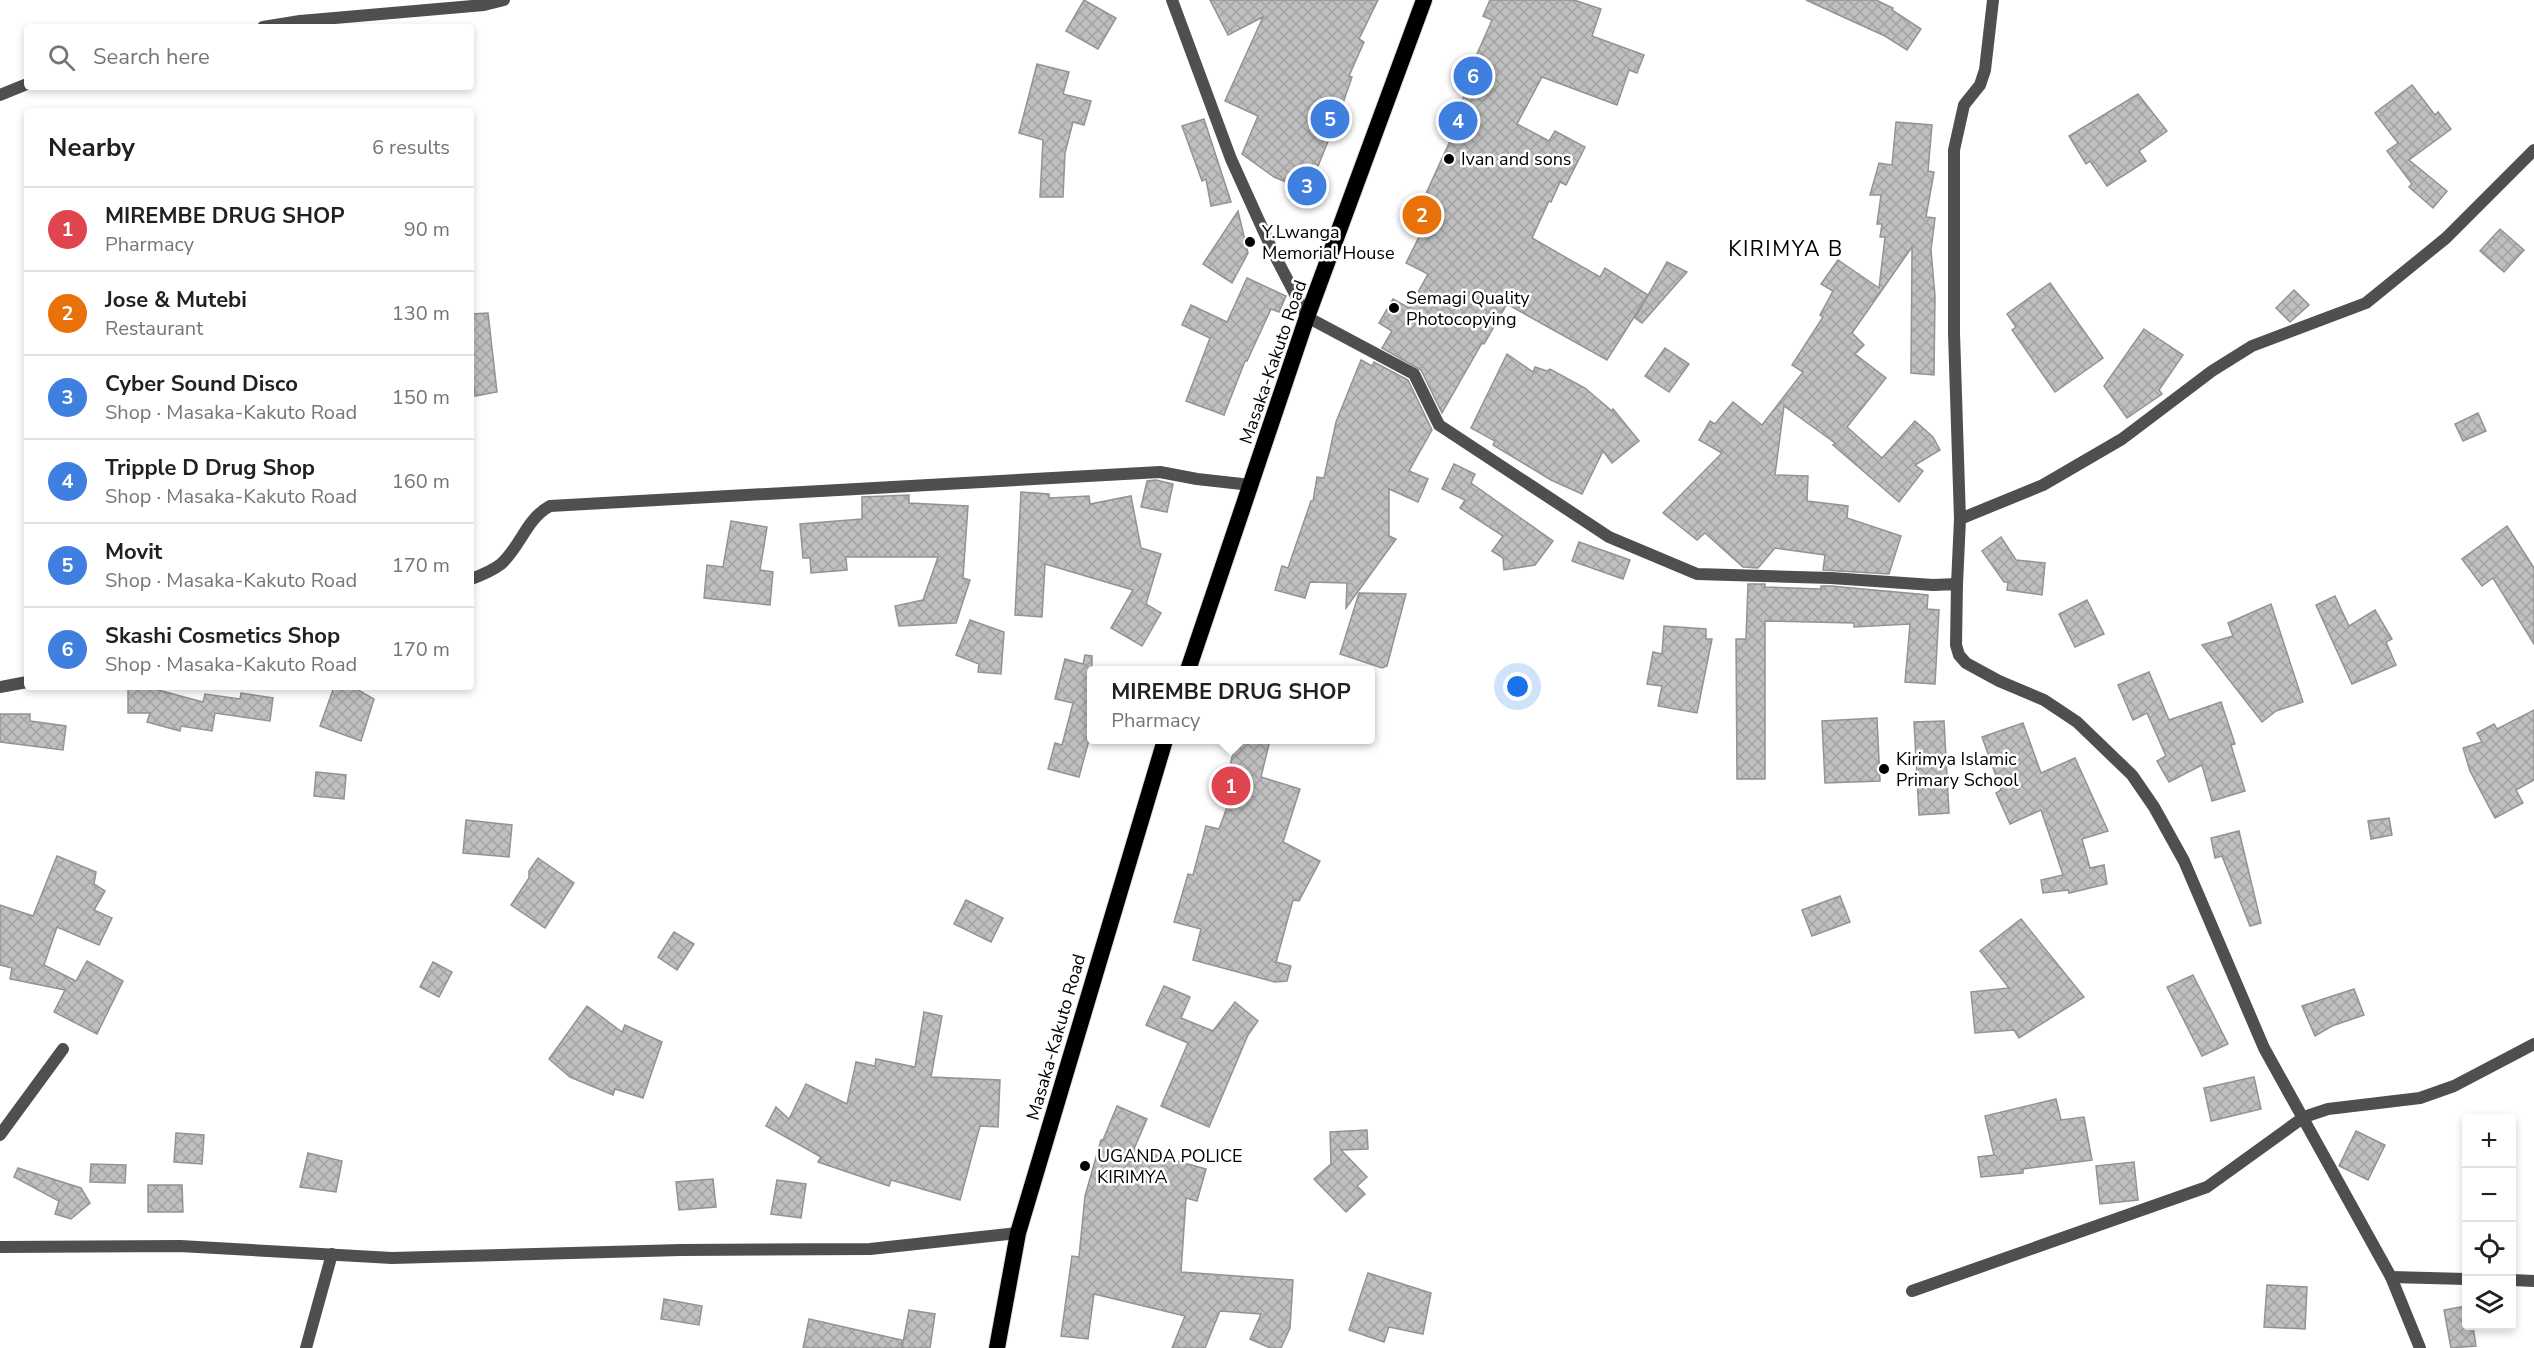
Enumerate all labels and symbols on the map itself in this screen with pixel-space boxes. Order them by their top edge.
pin: 6 [1454,54,1492,98]
pin: 5 [1310,96,1350,142]
pin: 4 [1438,98,1478,144]
place label: Ivan and sons [1461,147,1572,171]
marker: Ivan and sons [1442,152,1456,166]
pin: 3 [1288,164,1326,208]
pin: 2 [1402,192,1442,238]
place label: Y.Lwanga Memorial House [1261,220,1395,265]
marker: Y.Lwanga Memorial House [1243,235,1257,249]
district label: KIRIMYA B [1728,235,1844,263]
street label: Masaka-Kakuto Road [1234,277,1312,447]
place label: Semagi Quality Photocopying [1406,286,1530,331]
marker: Semagi Quality Photocopying [1387,301,1401,315]
your location [1503,672,1532,701]
place label: Kirimya Islamic Primary School [1896,747,2019,792]
marker: Kirimya Islamic Primary School [1877,762,1891,776]
pin: 1 [1212,764,1250,808]
street label: Masaka-Kakuto Road [1021,951,1091,1123]
place label: UGANDA POLICE KIRIMYA [1097,1144,1243,1189]
marker: UGANDA POLICE KIRIMYA [1078,1159,1092,1173]

